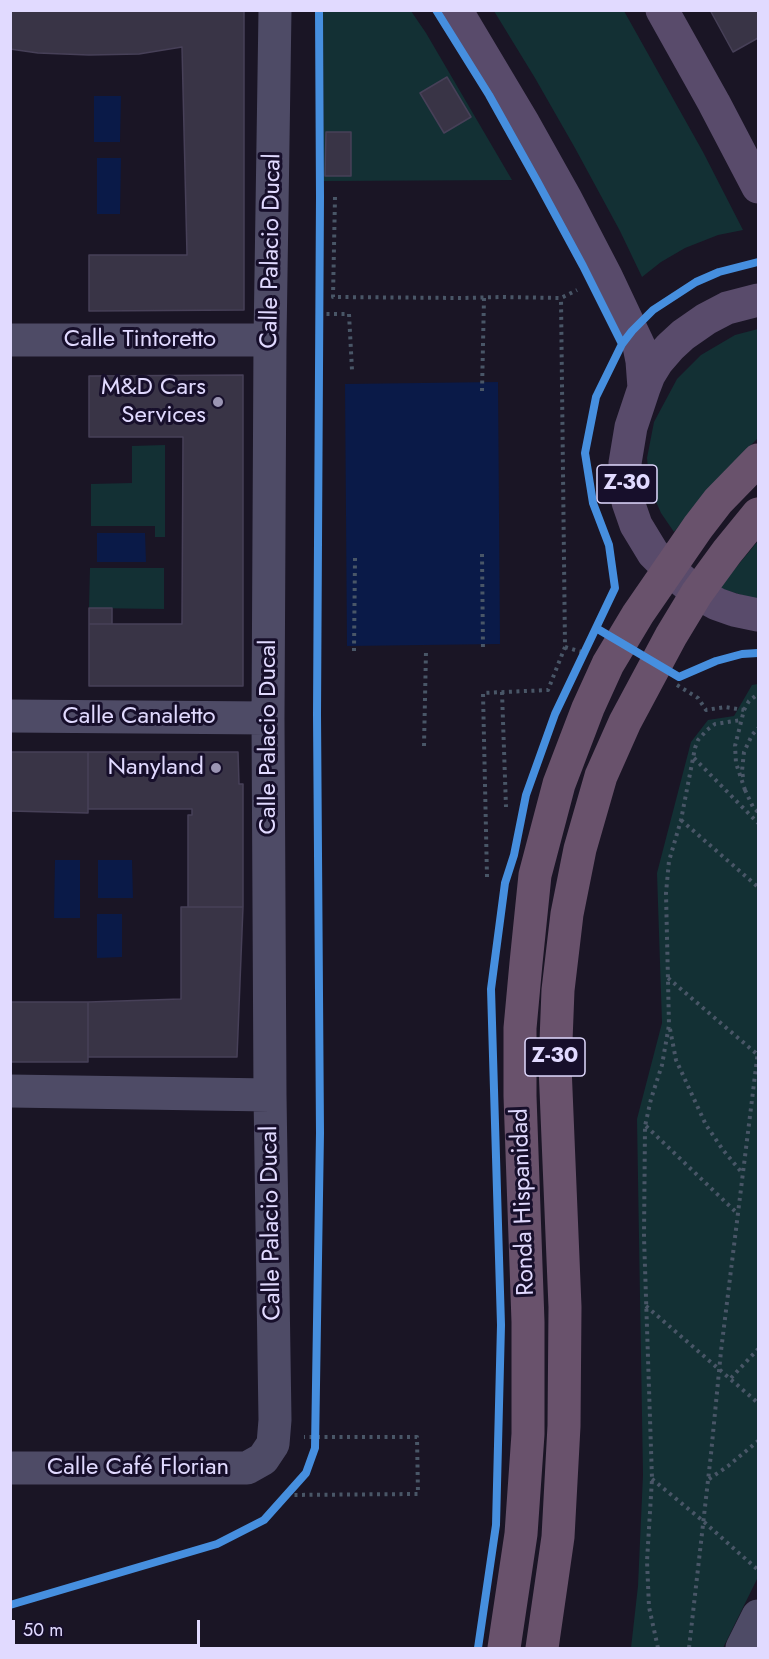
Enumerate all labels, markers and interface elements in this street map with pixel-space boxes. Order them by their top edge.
street label: Calle Palacio Ducal [256,153,288,349]
street label: Calle Tintoretto [64,326,216,354]
place label: M&D Cars Services [101,374,206,430]
marker: M&D Cars Services [211,395,225,409]
road number: Z-30 [597,465,657,503]
street label: Calle Palacio Ducal [255,639,283,835]
street label: Calle Canaletto [62,703,216,731]
place label: Nanyland [107,754,204,782]
marker: Nanyland [209,761,223,775]
road number: Z-30 [525,1038,585,1076]
street label: Ronda Hispanidad [506,1108,542,1296]
street label: Calle Palacio Ducal [256,1125,288,1321]
street label: Calle Café Florian [47,1454,229,1482]
scale bar [15,1608,202,1646]
text: 50 m [23,1617,63,1643]

